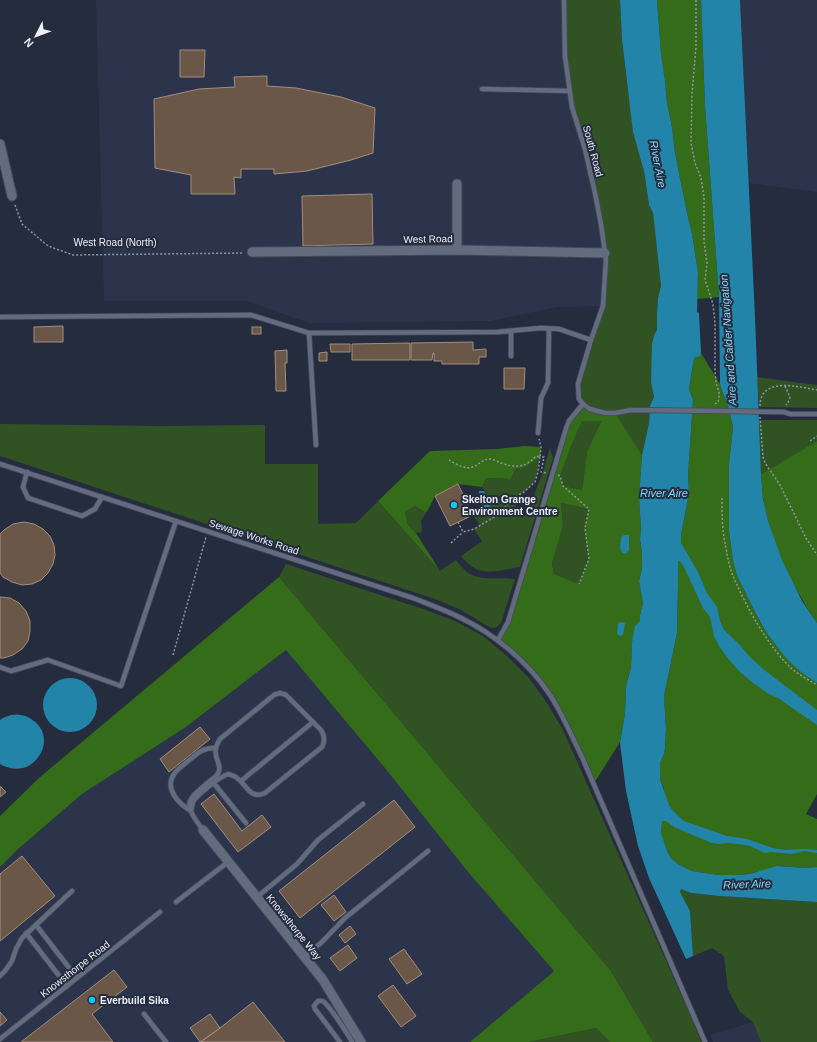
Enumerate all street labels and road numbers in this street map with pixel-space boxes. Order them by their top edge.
street label: South Road [581,124,605,178]
street label: West Road [403,233,453,245]
street label: West Road (North) [73,237,157,248]
street label: Sewage Works Road [208,517,300,557]
street label: Knowsthorpe Way [264,892,324,962]
street label: Knowsthorpe Road [38,938,112,1000]

